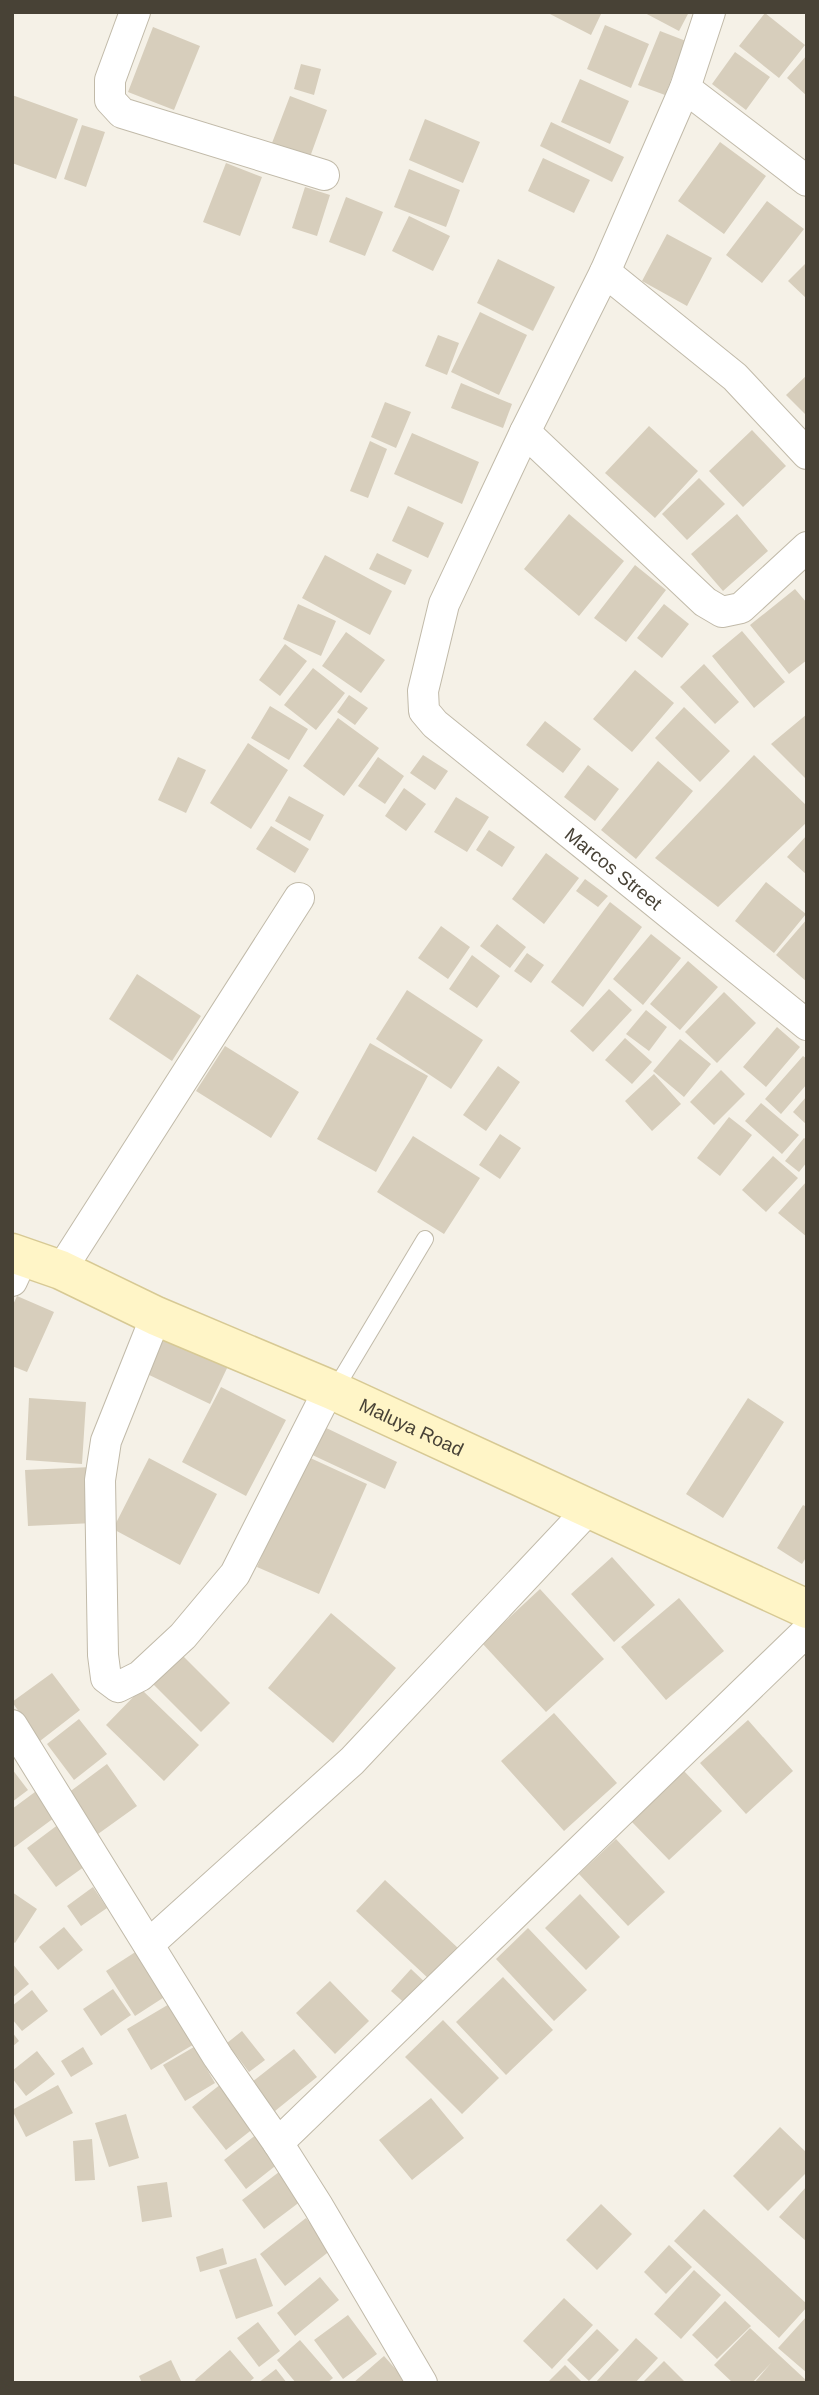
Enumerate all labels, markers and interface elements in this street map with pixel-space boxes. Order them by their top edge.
street label: Marcos Street [561,823,667,914]
street label: Maluya Road [356,1394,467,1460]

